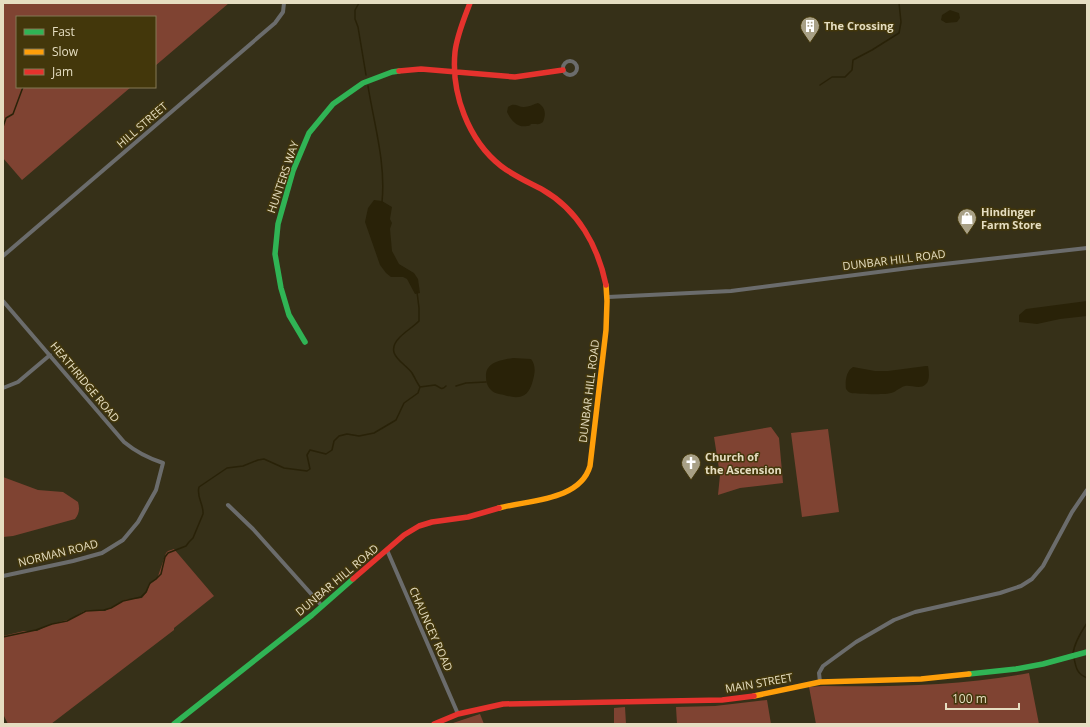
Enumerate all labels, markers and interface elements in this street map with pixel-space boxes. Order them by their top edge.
building icon: The Crossing [799,15,821,43]
legend [16,16,156,88]
place label: The Crossing [824,18,894,33]
text: Fast [52,23,75,40]
text: Slow [52,43,79,60]
text: Jam [51,63,73,80]
street label: HILL STREET [113,98,170,151]
street label: HUNTERS WAY [263,138,302,215]
place label: Hindinger Farm Store [981,204,1042,232]
shop icon: Hindinger Farm Store [956,207,978,235]
street label: DUNBAR HILL ROAD [842,246,946,273]
street label: HEATHRIDGE ROAD [47,338,123,425]
street label: DUNBAR HILL ROAD [575,338,602,443]
place label: Church of the Ascension [705,449,782,477]
church icon: Church of the Ascension [680,452,702,480]
street label: NORMAN ROAD [16,535,99,570]
street label: DUNBAR HILL ROAD [292,541,381,619]
street label: CHAUNCEY ROAD [406,584,457,673]
street label: MAIN STREET [724,669,794,696]
scale bar [946,685,1019,711]
text: 100 m [952,690,987,707]

